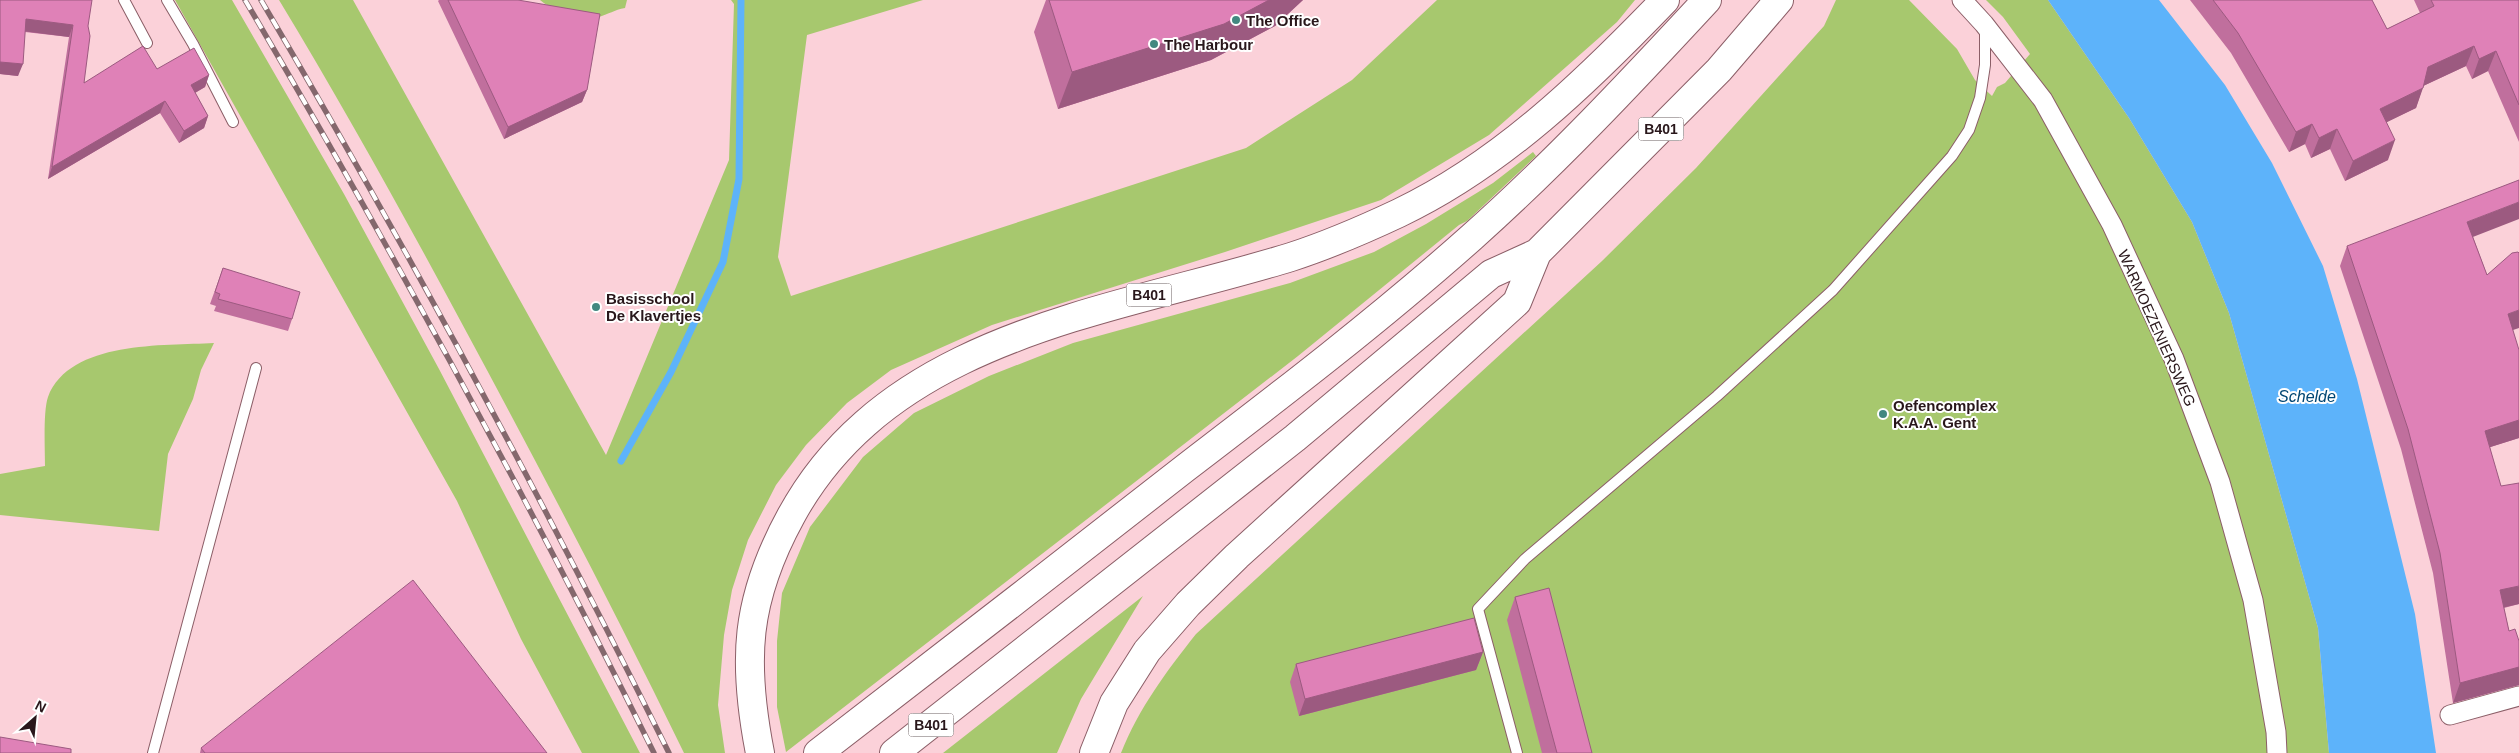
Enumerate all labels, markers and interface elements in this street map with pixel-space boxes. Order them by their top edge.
place label: The Office [1246,12,1319,29]
marker: The Office [1230,14,1242,26]
place label: The Harbour [1164,36,1253,53]
marker: The Harbour [1148,38,1160,50]
road number: B401 [1638,118,1684,140]
street label: WARMOEZENIERSWEG [2115,247,2199,409]
road number: B401 [1126,284,1172,306]
place label: Basisschool De Klavertjes [606,290,701,324]
marker: Basisschool De Klavertjes [590,301,602,313]
water label: Schelde [2278,388,2336,405]
place label: Oefencomplex K.A.A. Gent [1893,397,1997,431]
marker: Oefencomplex K.A.A. Gent [1877,408,1889,420]
north arrow [10,693,60,743]
text: N [33,697,49,716]
road number: B401 [908,714,954,736]

